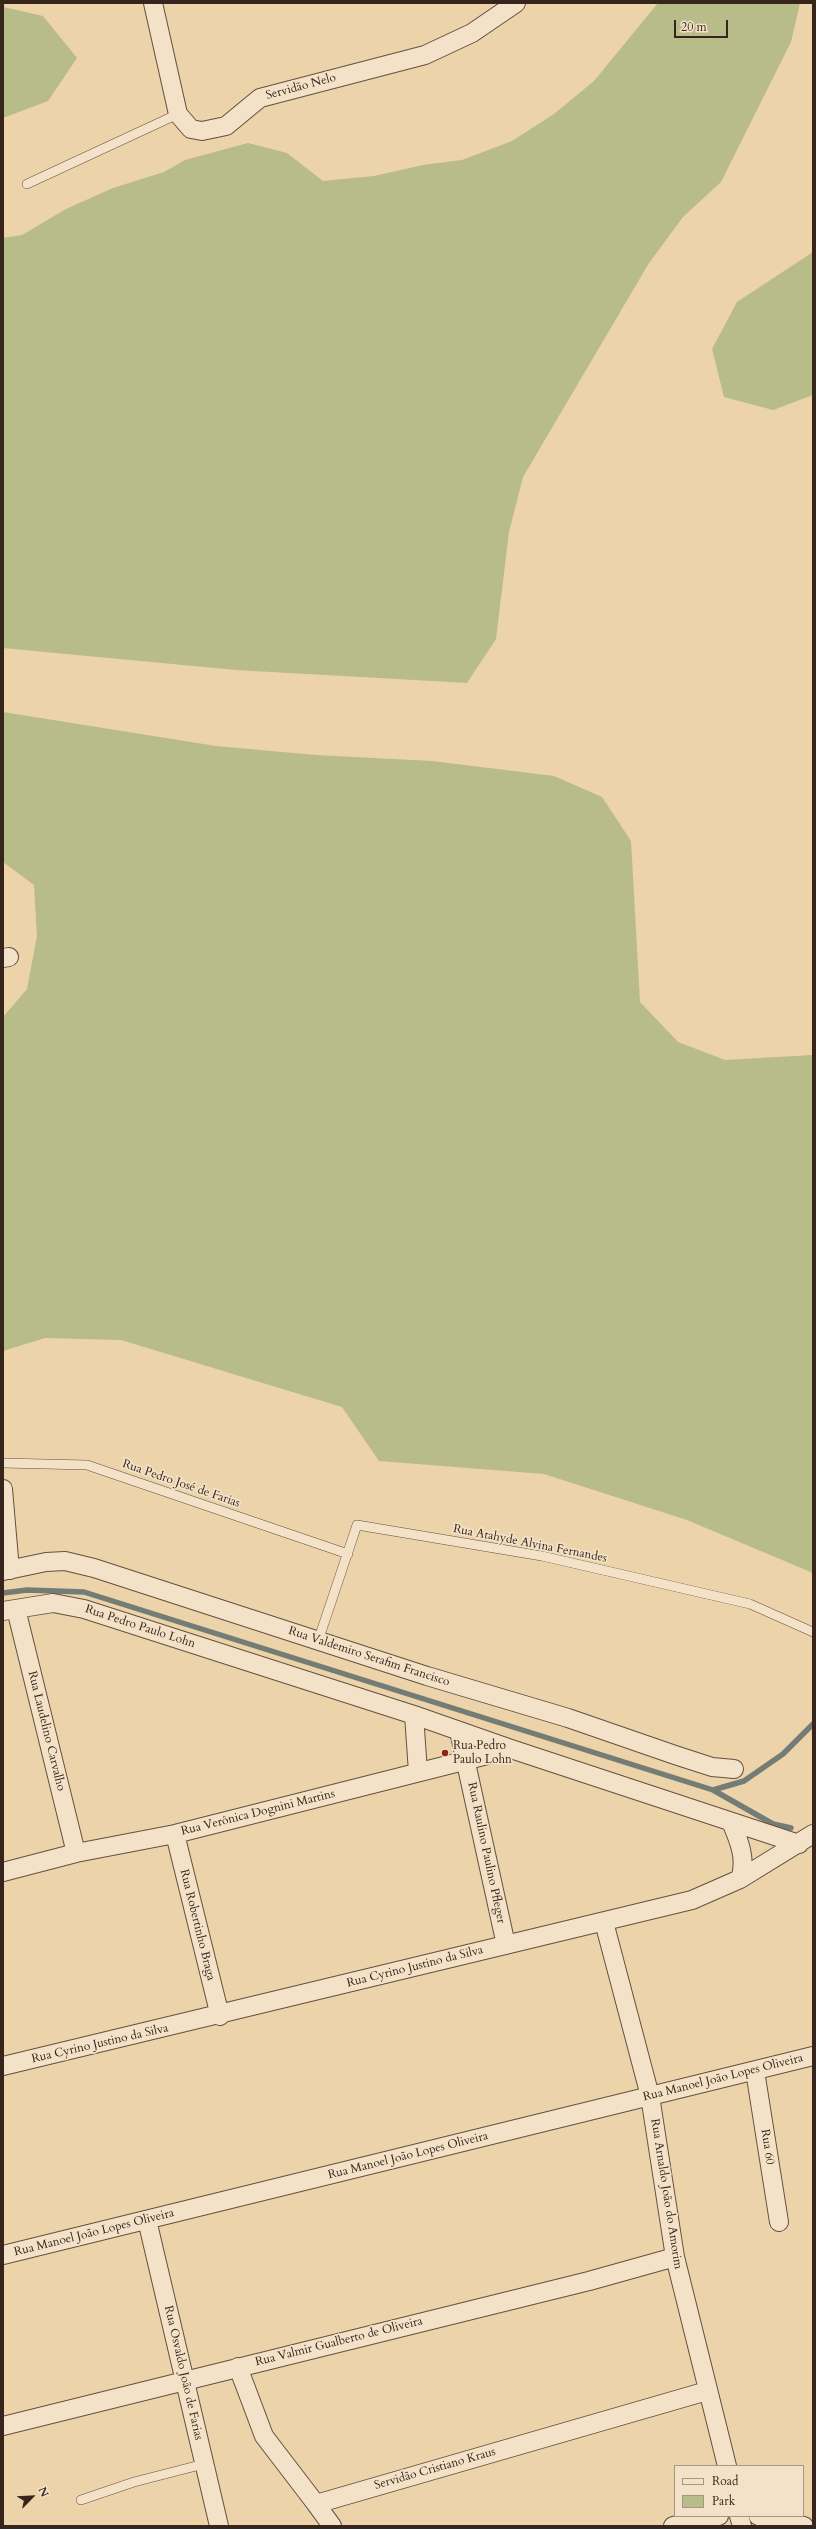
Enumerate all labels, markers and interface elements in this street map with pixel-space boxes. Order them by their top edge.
scale bar [676,12,730,38]
text: 20 m [681,19,707,35]
street label: Servidão Nelo [264,71,338,103]
street label: Rua Pedro José de Farias [120,1457,242,1511]
street label: Rua Atahyde Alvina Fernandes [452,1522,608,1566]
street label: Rua Pedro Paulo Lohn [83,1602,197,1652]
street label: Rua Valdemiro Serafim Francisco [286,1624,452,1690]
street label: Rua Laudelino Carvalho [24,1669,68,1793]
place label: Rua Pedro Paulo Lohn [453,1739,512,1767]
marker: Rua Pedro Paulo Lohn [440,1748,450,1758]
street label: Rua Raulino Paulino Pfleger [464,1781,508,1925]
street label: Rua Verônica Dognini Martins [180,1787,336,1839]
street label: Rua Robertinho Braga [176,1868,218,1982]
street label: Rua Cyrino Justino da Silva [345,1943,485,1991]
street label: Rua Cyrino Justino da Silva [30,2021,170,2067]
street label: Rua Manoel João Lopes Oliveira [642,2051,804,2105]
street label: Rua Arnaldo João do Amorim [647,2118,685,2270]
street label: Rua 60 [757,2128,777,2166]
street label: Rua Manoel João Lopes Oliveira [327,2129,489,2183]
street label: Rua Manoel João Lopes Oliveira [13,2206,175,2260]
street label: Rua Osvaldo João de Farias [161,2304,205,2442]
street label: Rua Valmir Gualberto de Oliveira [254,2314,424,2370]
street label: Servidão Cristiano Kraus [373,2445,497,2493]
legend [674,2465,804,2517]
text: Road [712,2473,738,2489]
north arrow [12,2477,52,2517]
text: N [35,2484,52,2499]
text: Park [712,2493,735,2509]

